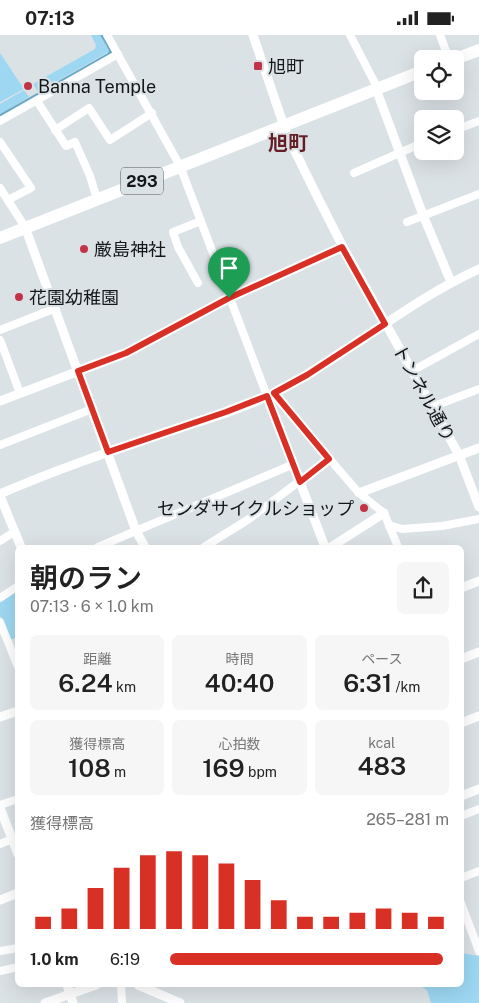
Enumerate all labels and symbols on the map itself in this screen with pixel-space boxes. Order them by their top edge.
place label: 旭町 [268,56,304,77]
marker: 旭町 [252,60,264,72]
place label: Banna Temple [38,76,156,97]
marker: Banna Temple [22,80,34,92]
district label: 旭町 [268,131,308,155]
road number: 293 [121,167,163,195]
place label: 厳島神社 [94,239,166,260]
marker: 厳島神社 [78,243,90,255]
pin [208,247,250,298]
place label: 花園幼稚園 [29,287,119,308]
marker: 花園幼稚園 [13,291,25,303]
street label: トンネル通り [389,341,459,445]
place label: センダサイクルショップ [157,498,354,519]
marker: センダサイクルショップ [358,502,370,514]

